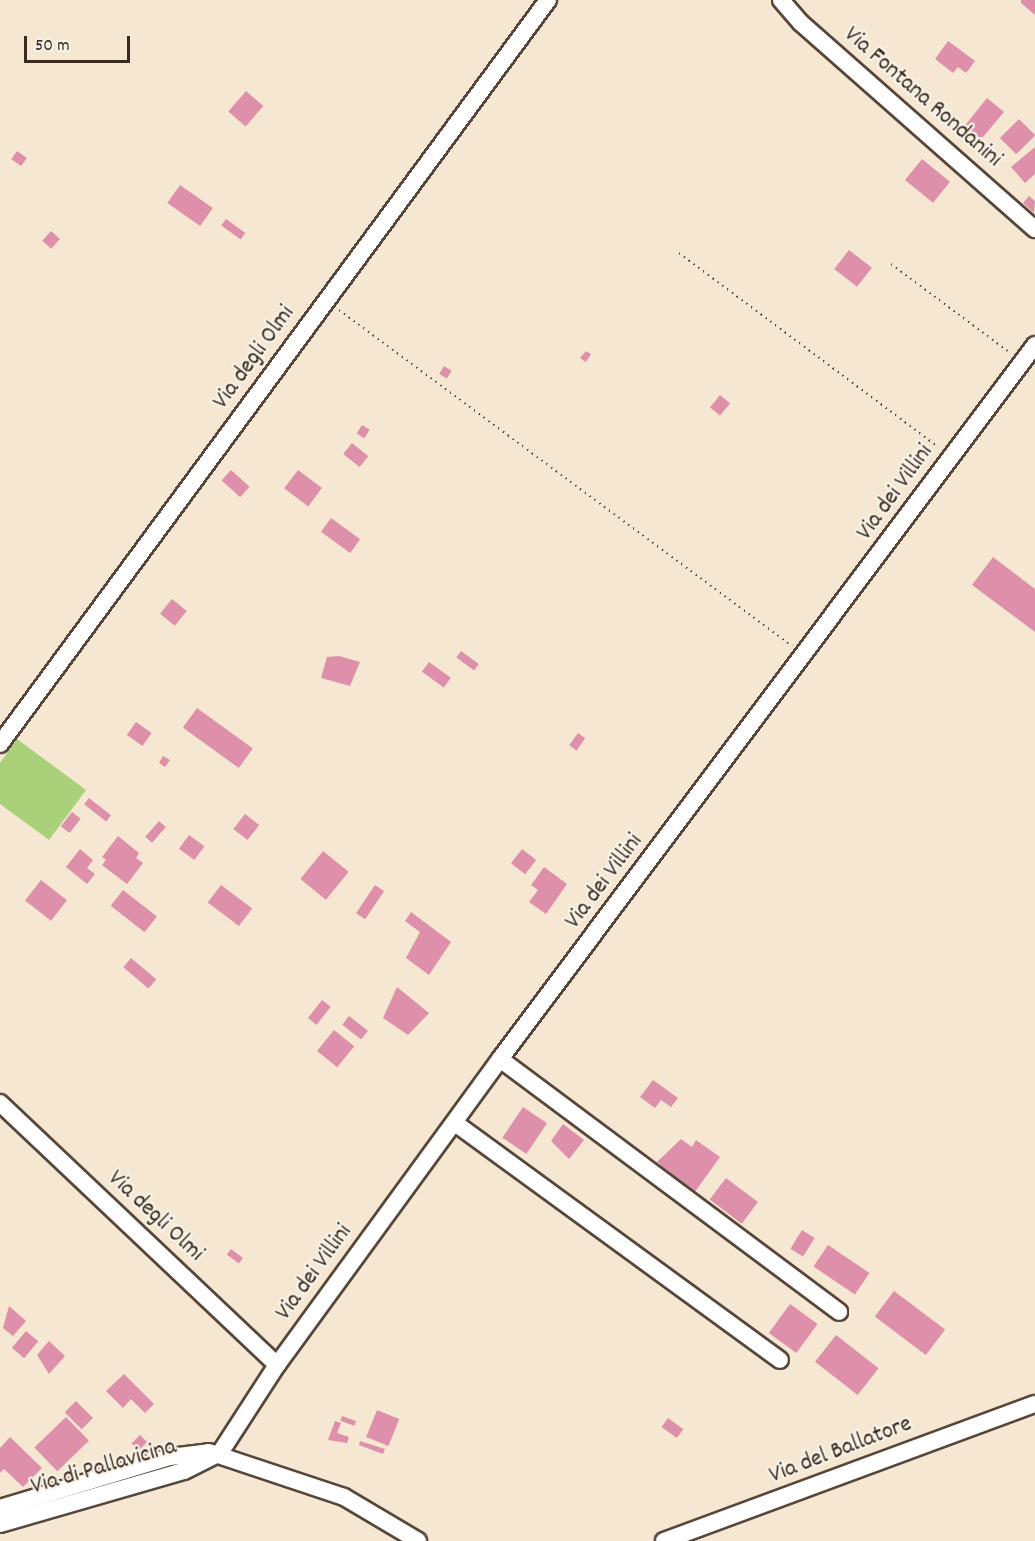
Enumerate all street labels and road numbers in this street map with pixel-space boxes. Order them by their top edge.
street label: Via Fontana Rondanini [837,22,1007,174]
street label: Via degli Olmi [208,301,302,415]
street label: Via dei Villini [852,439,940,547]
street label: Via dei Villini [560,829,650,935]
street label: Via degli Olmi [101,1165,209,1269]
street label: Via dei Villini [271,1219,359,1327]
street label: Via del Ballatore [766,1411,916,1491]
street label: Via di Pallavicina [28,1434,180,1502]

